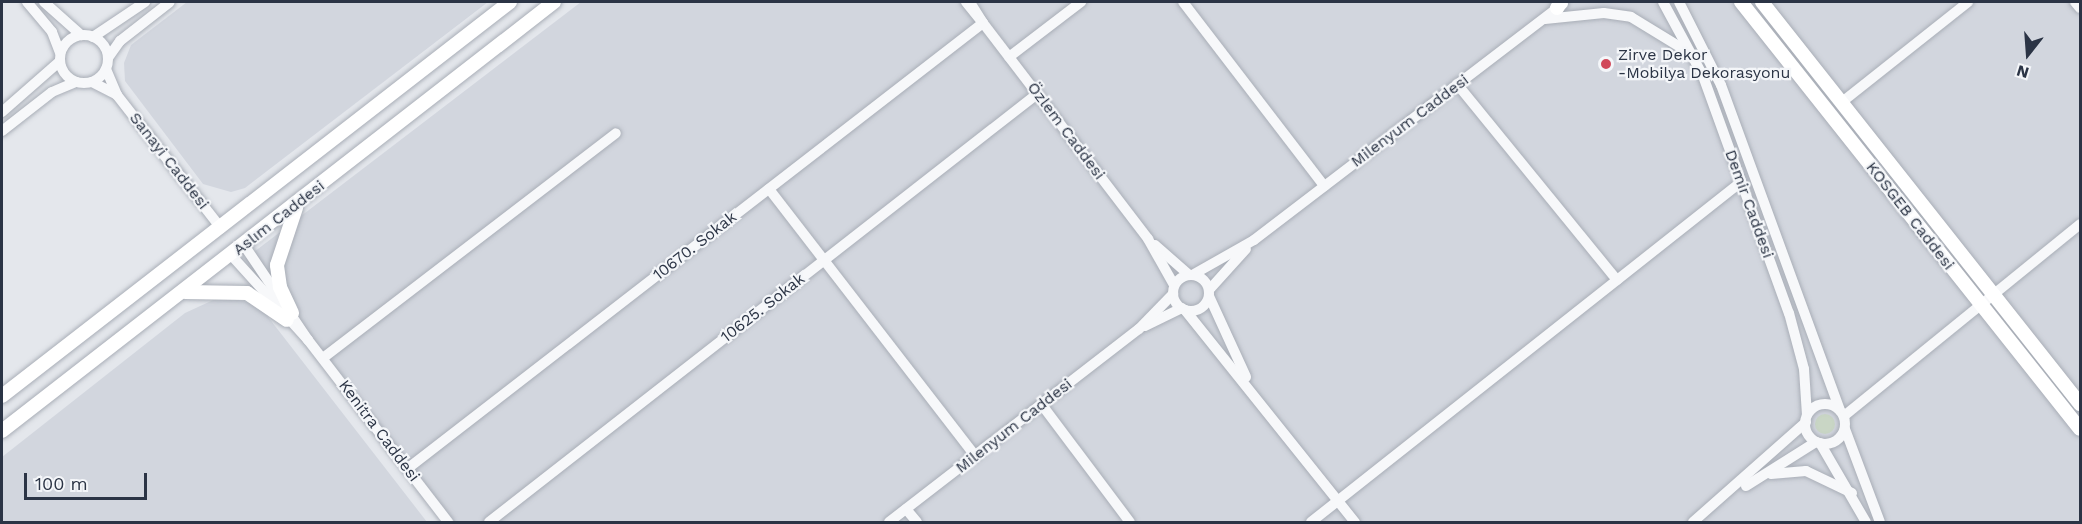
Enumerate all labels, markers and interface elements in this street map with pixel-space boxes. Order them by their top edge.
north arrow [1998,24,2058,84]
place label: Zirve Dekor -Mobilya Dekorasyonu [1618,45,1791,83]
marker: Zirve Dekor -Mobilya Dekorasyonu [1599,57,1613,71]
text: N [2014,61,2031,83]
street label: Milenyum Caddesi [1347,70,1473,172]
street label: Özlem Caddesi [1023,78,1109,184]
street label: Sanayi Caddesi [125,109,213,213]
street label: Demir Caddesi [1720,147,1778,261]
street label: KOSGEB Caddesi [1862,158,1958,274]
street label: Aslım Caddesi [229,176,329,260]
street label: 10670. Sokak [649,207,741,285]
street label: 10625. Sokak [717,269,809,347]
street label: Milenyum Caddesi [952,375,1076,477]
street label: Kenitra Caddesi [334,376,424,486]
scale bar [27,461,150,499]
text: 100 m [35,473,88,494]

